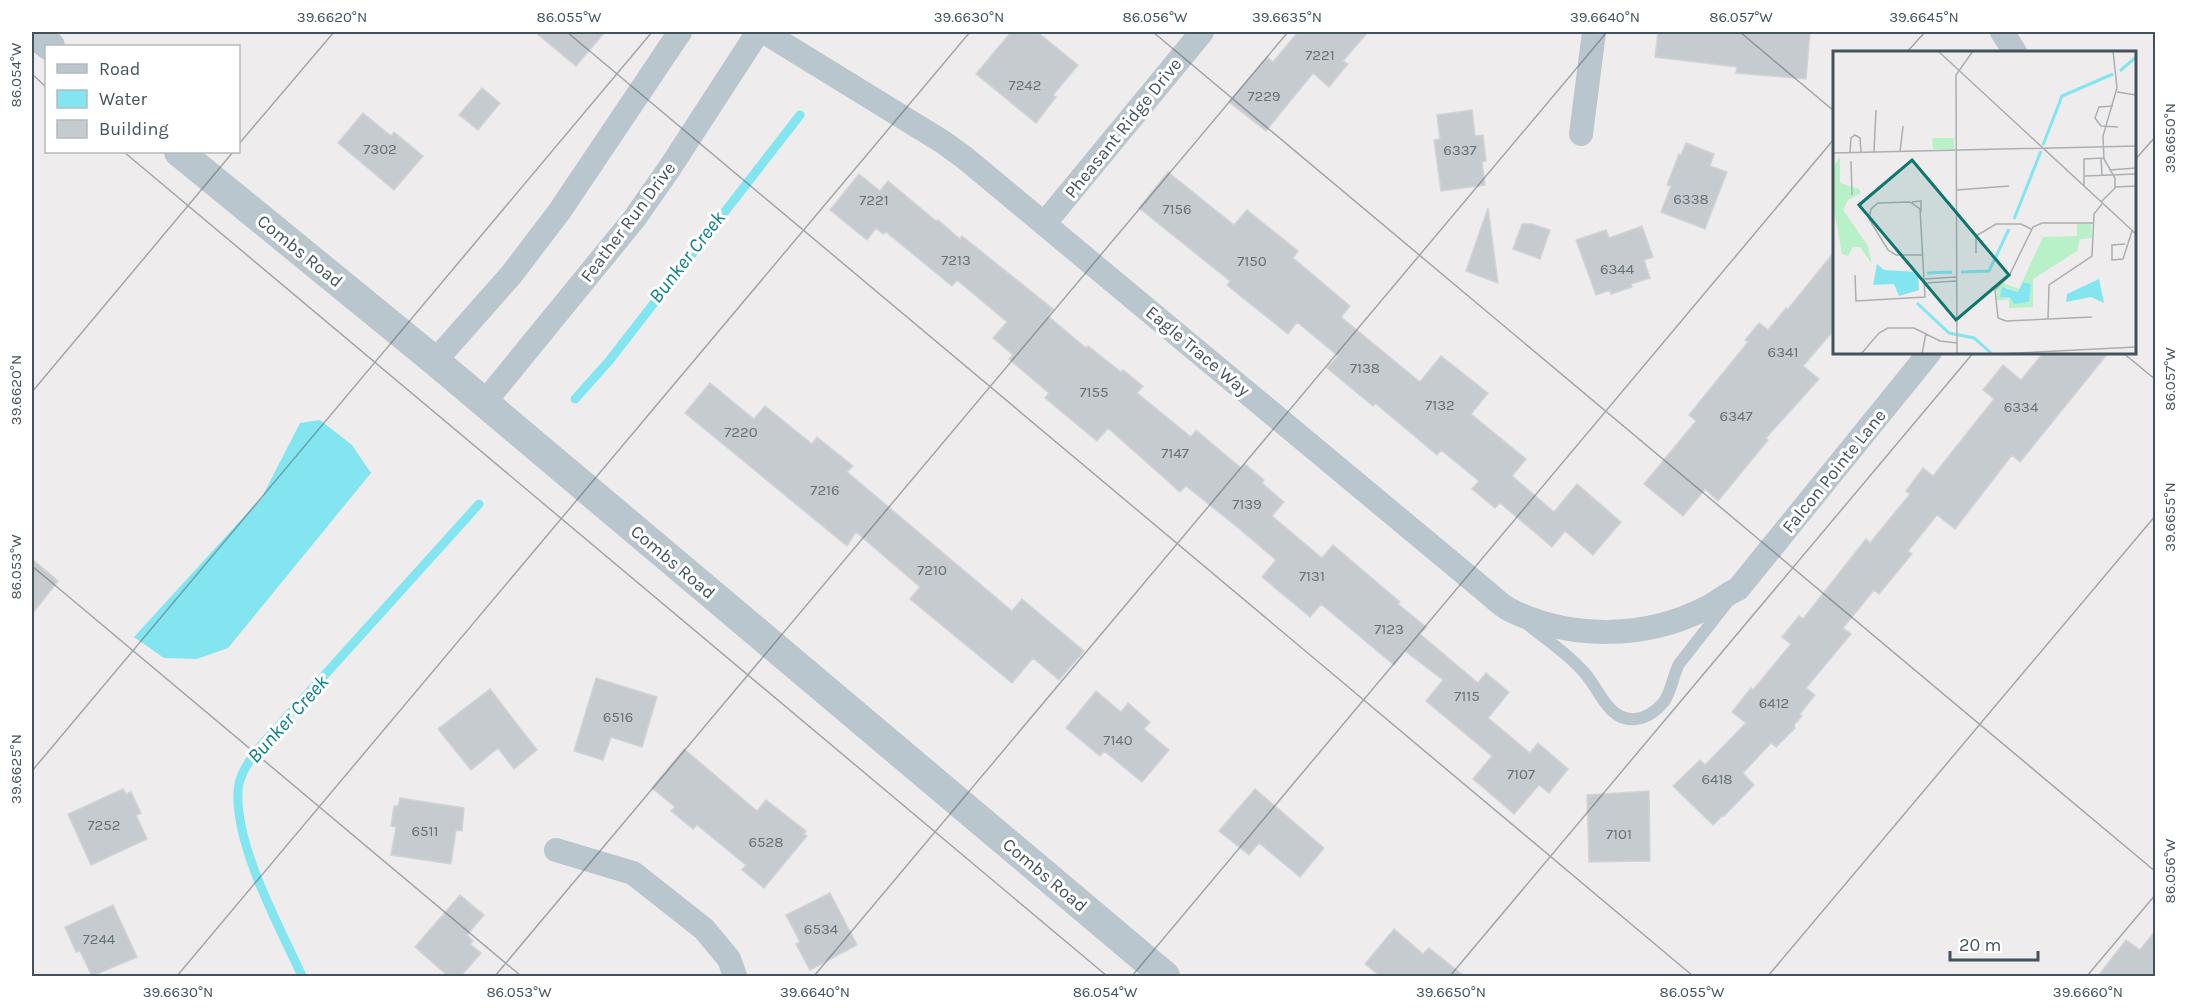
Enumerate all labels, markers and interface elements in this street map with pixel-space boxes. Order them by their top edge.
text: 39.6620°N [297,8,367,26]
text: 86.055°W [537,8,602,26]
text: 39.6630°N [934,8,1004,26]
text: 86.056°W [1123,8,1188,26]
text: 39.6635°N [1252,8,1322,26]
text: 39.6640°N [1570,8,1640,26]
text: 86.057°W [1709,8,1773,26]
text: 39.6645°N [1889,8,1959,26]
text: 86.054°W [7,42,25,107]
legend [45,45,240,153]
house number: 7221 [1305,46,1335,64]
inset map [1833,51,2136,354]
street label: Pheasant Ridge Drive [1060,53,1186,203]
text: Road [99,58,140,80]
house number: 7242 [1009,76,1041,94]
house number: 7229 [1247,87,1281,105]
text: Water [99,88,147,110]
text: 39.6650°N [2161,103,2179,173]
text: Building [99,118,169,140]
house number: 7302 [363,140,397,158]
house number: 6337 [1443,141,1477,159]
street label: Feather Run Drive [576,158,680,286]
house number: 6338 [1673,190,1709,208]
house number: 7221 [859,191,889,209]
house number: 7156 [1162,200,1192,218]
water label: Bunker Creek [644,206,730,307]
street label: Combs Road [253,210,347,292]
house number: 7213 [941,251,971,269]
house number: 7150 [1237,252,1267,270]
house number: 6344 [1600,260,1635,278]
street label: Eagle Trace Way [1141,301,1255,401]
house number: 6341 [1768,343,1798,361]
text: 86.057°W [2161,347,2179,411]
text: 39.6620°N [7,355,25,425]
house number: 7138 [1350,359,1380,377]
house number: 7155 [1080,383,1108,401]
house number: 7132 [1425,396,1455,414]
house number: 6334 [2004,398,2039,416]
street label: Falcon Pointe Lane [1777,405,1891,537]
house number: 6347 [1720,407,1752,425]
house number: 7220 [724,423,758,441]
house number: 7147 [1161,444,1189,462]
house number: 7216 [810,481,840,499]
text: 39.6655°N [2161,482,2179,552]
house number: 7139 [1232,495,1262,513]
street label: Combs Road [626,520,720,604]
text: 86.053°W [7,534,25,600]
house number: 7210 [917,561,947,579]
house number: 7131 [1299,567,1325,585]
house number: 7123 [1374,620,1404,638]
water label: Bunker Creek [243,670,334,768]
house number: 7115 [1454,687,1480,705]
house number: 6412 [1759,694,1789,712]
house number: 6516 [603,708,633,726]
house number: 7140 [1103,731,1133,749]
text: 39.6625°N [7,734,25,804]
house number: 7107 [1507,765,1535,783]
house number: 6418 [1701,770,1733,788]
house number: 7252 [88,816,120,834]
house number: 6511 [412,822,438,840]
house number: 7101 [1606,825,1632,843]
house number: 6528 [749,833,783,851]
street label: Combs Road [998,833,1092,917]
text: 86.056°W [2161,838,2179,903]
house number: 6534 [804,920,839,938]
scale bar [1950,924,2038,962]
house number: 7244 [83,930,116,948]
text: 20 m [1959,934,2001,956]
text: 39.6630°N [143,983,213,1001]
text: 86.053°W [486,983,552,1001]
text: 39.6640°N [780,983,850,1001]
text: 86.054°W [1073,983,1138,1001]
text: 39.6650°N [1416,983,1486,1001]
text: 86.055°W [1660,983,1725,1001]
text: 39.6660°N [2053,983,2123,1001]

